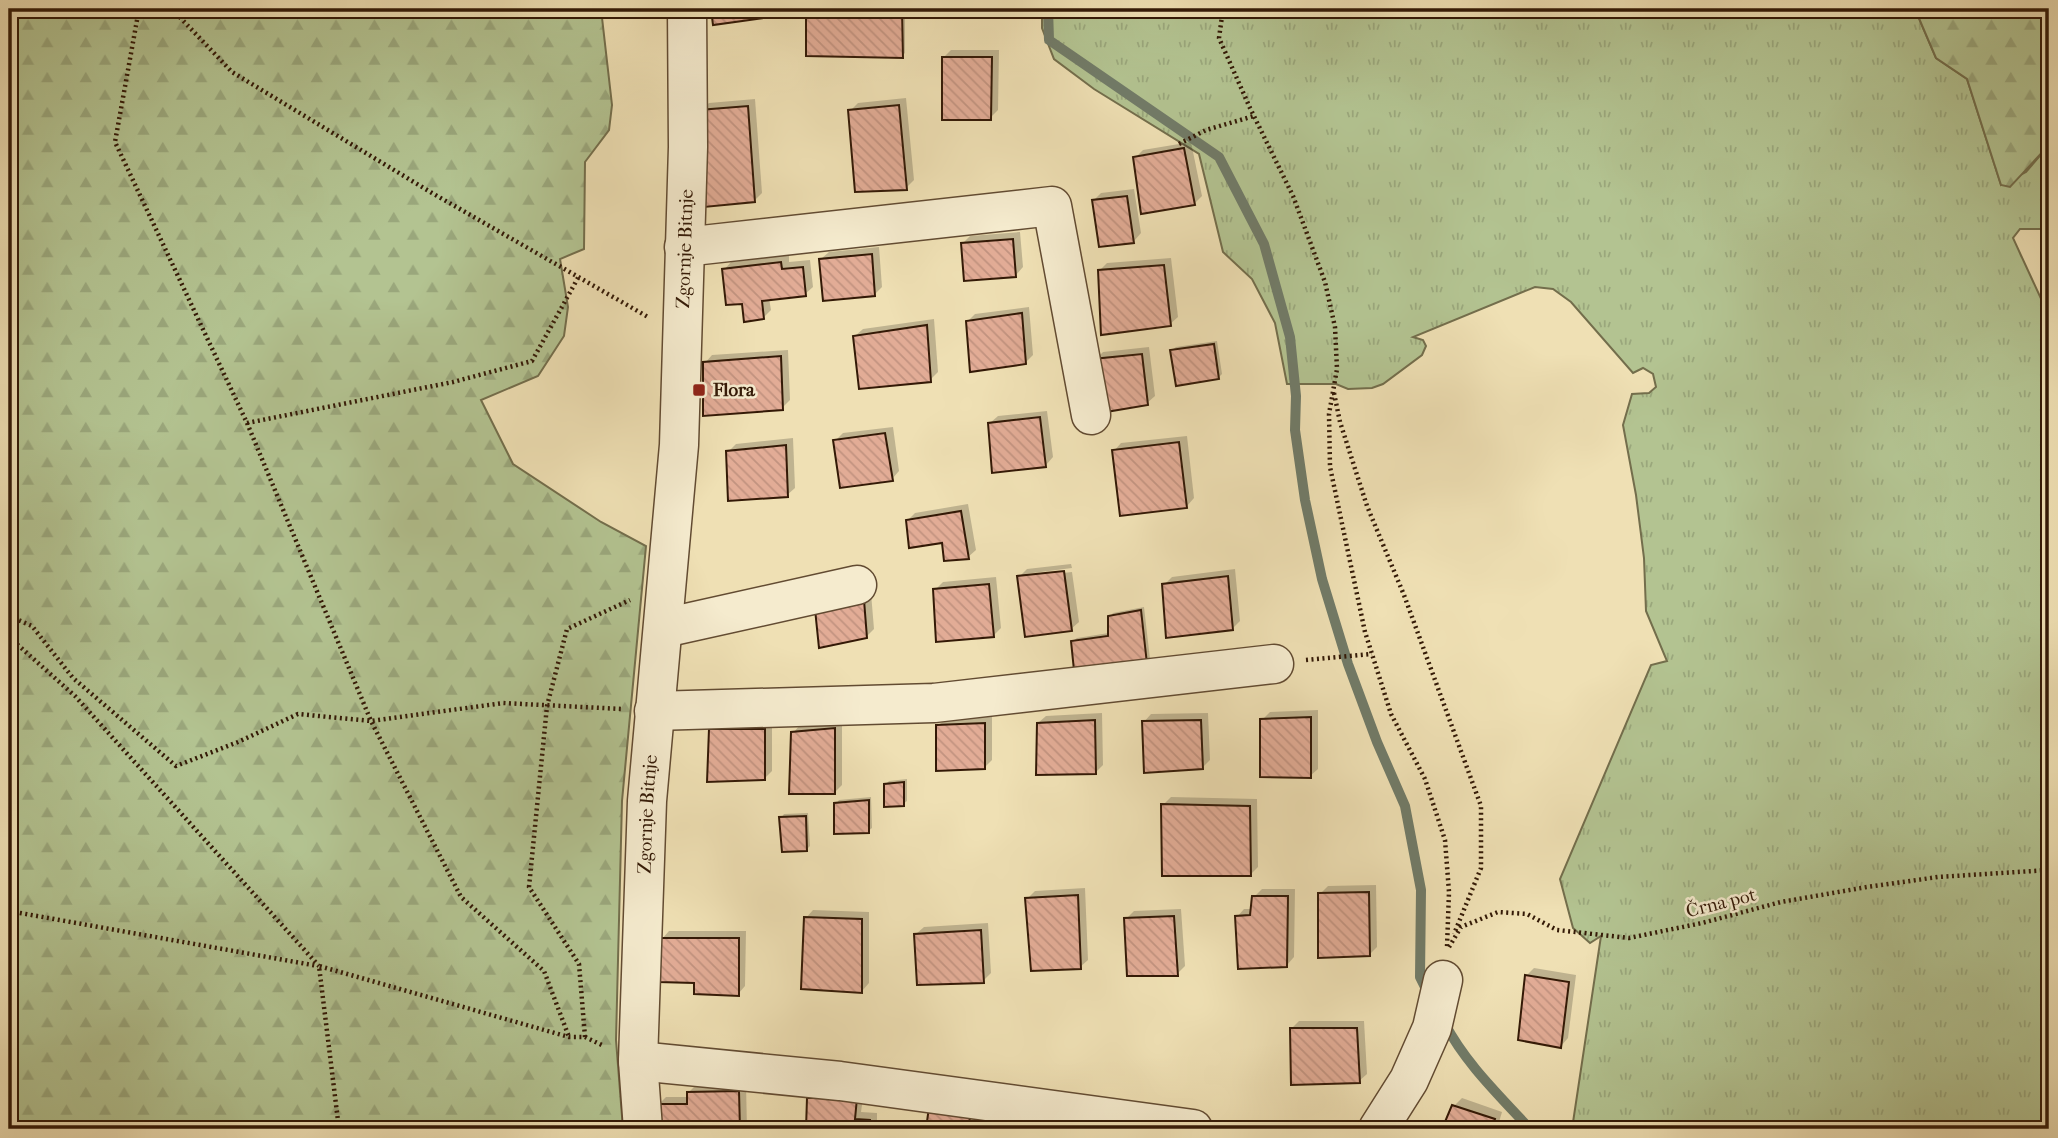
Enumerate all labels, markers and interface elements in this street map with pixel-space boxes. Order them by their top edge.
street label: Zgornje Bitnje [672,189,698,309]
place label: Flora [712,379,756,401]
marker: Flora [691,382,707,398]
street label: Zgornje Bitnje [633,754,662,875]
street label: Črna pot [1683,883,1758,922]

